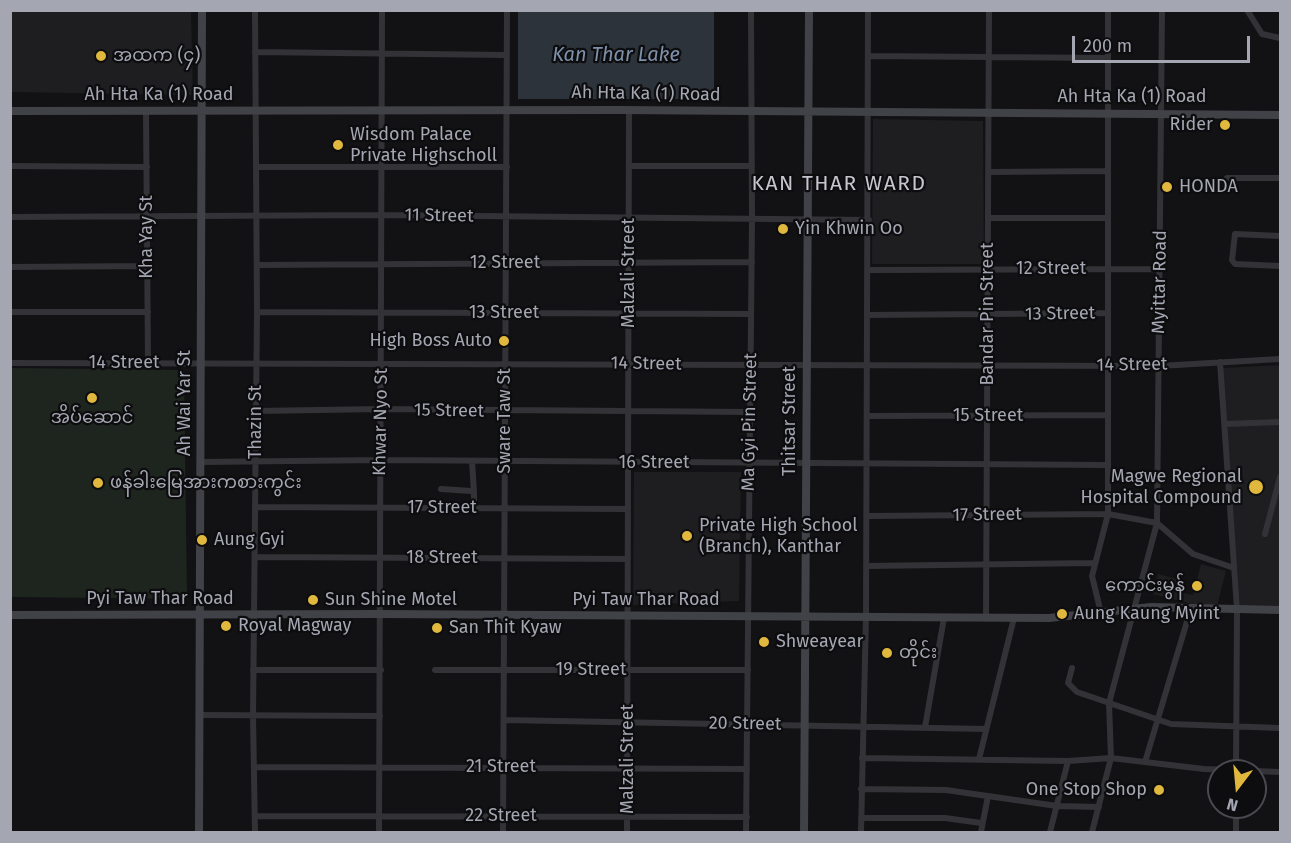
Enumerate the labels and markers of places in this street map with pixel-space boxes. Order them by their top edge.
place label: အထက (၄) [113,45,200,67]
marker: အထက (၄) [94,49,108,63]
place label: Rider [1170,114,1213,136]
marker: Rider [1218,118,1232,132]
place label: Wisdom Palace Private Highscholl [350,124,497,166]
marker: Wisdom Palace Private Highscholl [331,138,345,152]
place label: HONDA [1179,176,1238,198]
marker: HONDA [1160,180,1174,194]
place label: Yin Khwin Oo [795,218,903,240]
marker: Yin Khwin Oo [776,222,790,236]
place label: High Boss Auto [370,330,492,352]
marker: High Boss Auto [497,334,511,348]
marker: အိပ်ဆောင် [85,391,99,405]
place label: အိပ်ဆောင် [51,407,133,429]
place label: Magwe Regional Hospital Compound [1080,466,1242,508]
place label: ဖန်ခါးမြေအားကစားကွင်း [110,472,302,494]
marker: ဖန်ခါးမြေအားကစားကွင်း [91,476,105,490]
marker: Magwe Regional Hospital Compound [1247,478,1265,496]
place label: Private High School (Branch), Kanthar [699,515,858,558]
place label: Aung Gyi [214,529,285,551]
marker: Private High School (Branch), Kanthar [680,529,694,543]
marker: Aung Gyi [195,533,209,547]
place label: ကောင်းမွန် [1105,575,1185,597]
marker: ကောင်းမွန် [1190,579,1204,593]
place label: Sun Shine Motel [325,589,457,611]
marker: Sun Shine Motel [306,593,320,607]
place label: Aung Kaung Myint [1074,603,1220,625]
marker: Aung Kaung Myint [1055,607,1069,621]
place label: Royal Magway [238,615,351,637]
place label: San Thit Kyaw [449,617,562,639]
marker: Royal Magway [219,619,233,633]
marker: San Thit Kyaw [430,621,444,635]
place label: Shweayear [776,631,864,653]
marker: Shweayear [757,635,771,649]
place label: တိုင်း [899,642,937,664]
marker: တိုင်း [880,646,894,660]
place label: One Stop Shop [1026,779,1147,801]
marker: One Stop Shop [1152,783,1166,797]

